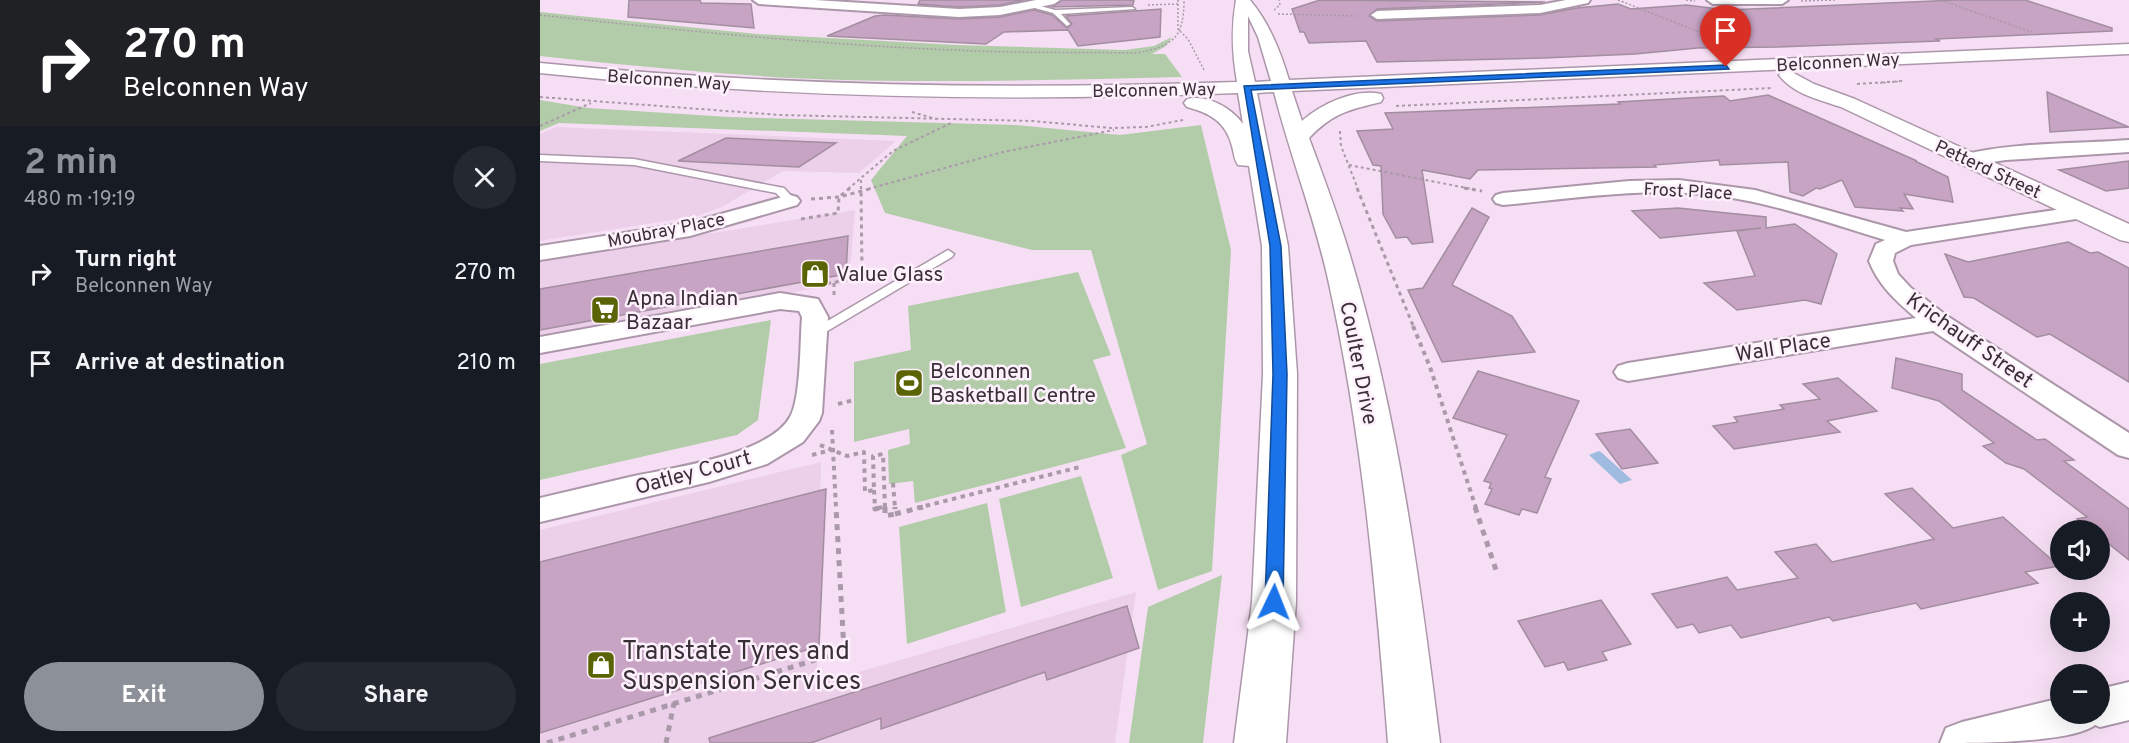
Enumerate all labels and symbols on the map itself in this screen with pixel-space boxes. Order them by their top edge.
pin [1700,5,1751,67]
street label: Belconnen Way [1776,49,1900,78]
street label: Belconnen Way [606,66,731,97]
street label: Belconnen Way [1092,79,1216,104]
street label: Petterd Street [1931,136,2044,205]
street label: Frost Place [1643,179,1733,206]
street label: Moubray Place [606,209,727,254]
shop icon: Value Glass [799,258,831,290]
place label: Value Glass [836,262,943,289]
place label: Apna Indian Bazaar [626,286,738,337]
street label: Krichauff Street [1900,287,2038,395]
supermarket icon: Apna Indian Bazaar [589,294,621,326]
street label: Coulter Drive [1332,299,1383,427]
street label: Wall Place [1734,328,1833,369]
place label: Belconnen Basketball Centre [930,359,1096,410]
sports icon: Belconnen Basketball Centre [893,367,925,399]
street label: Oatley Court [632,445,755,502]
position arrow [1242,570,1306,634]
place label: Transtate Tyres and Suspension Services [622,636,861,699]
shop icon: Transtate Tyres and Suspension Services [585,649,617,681]

